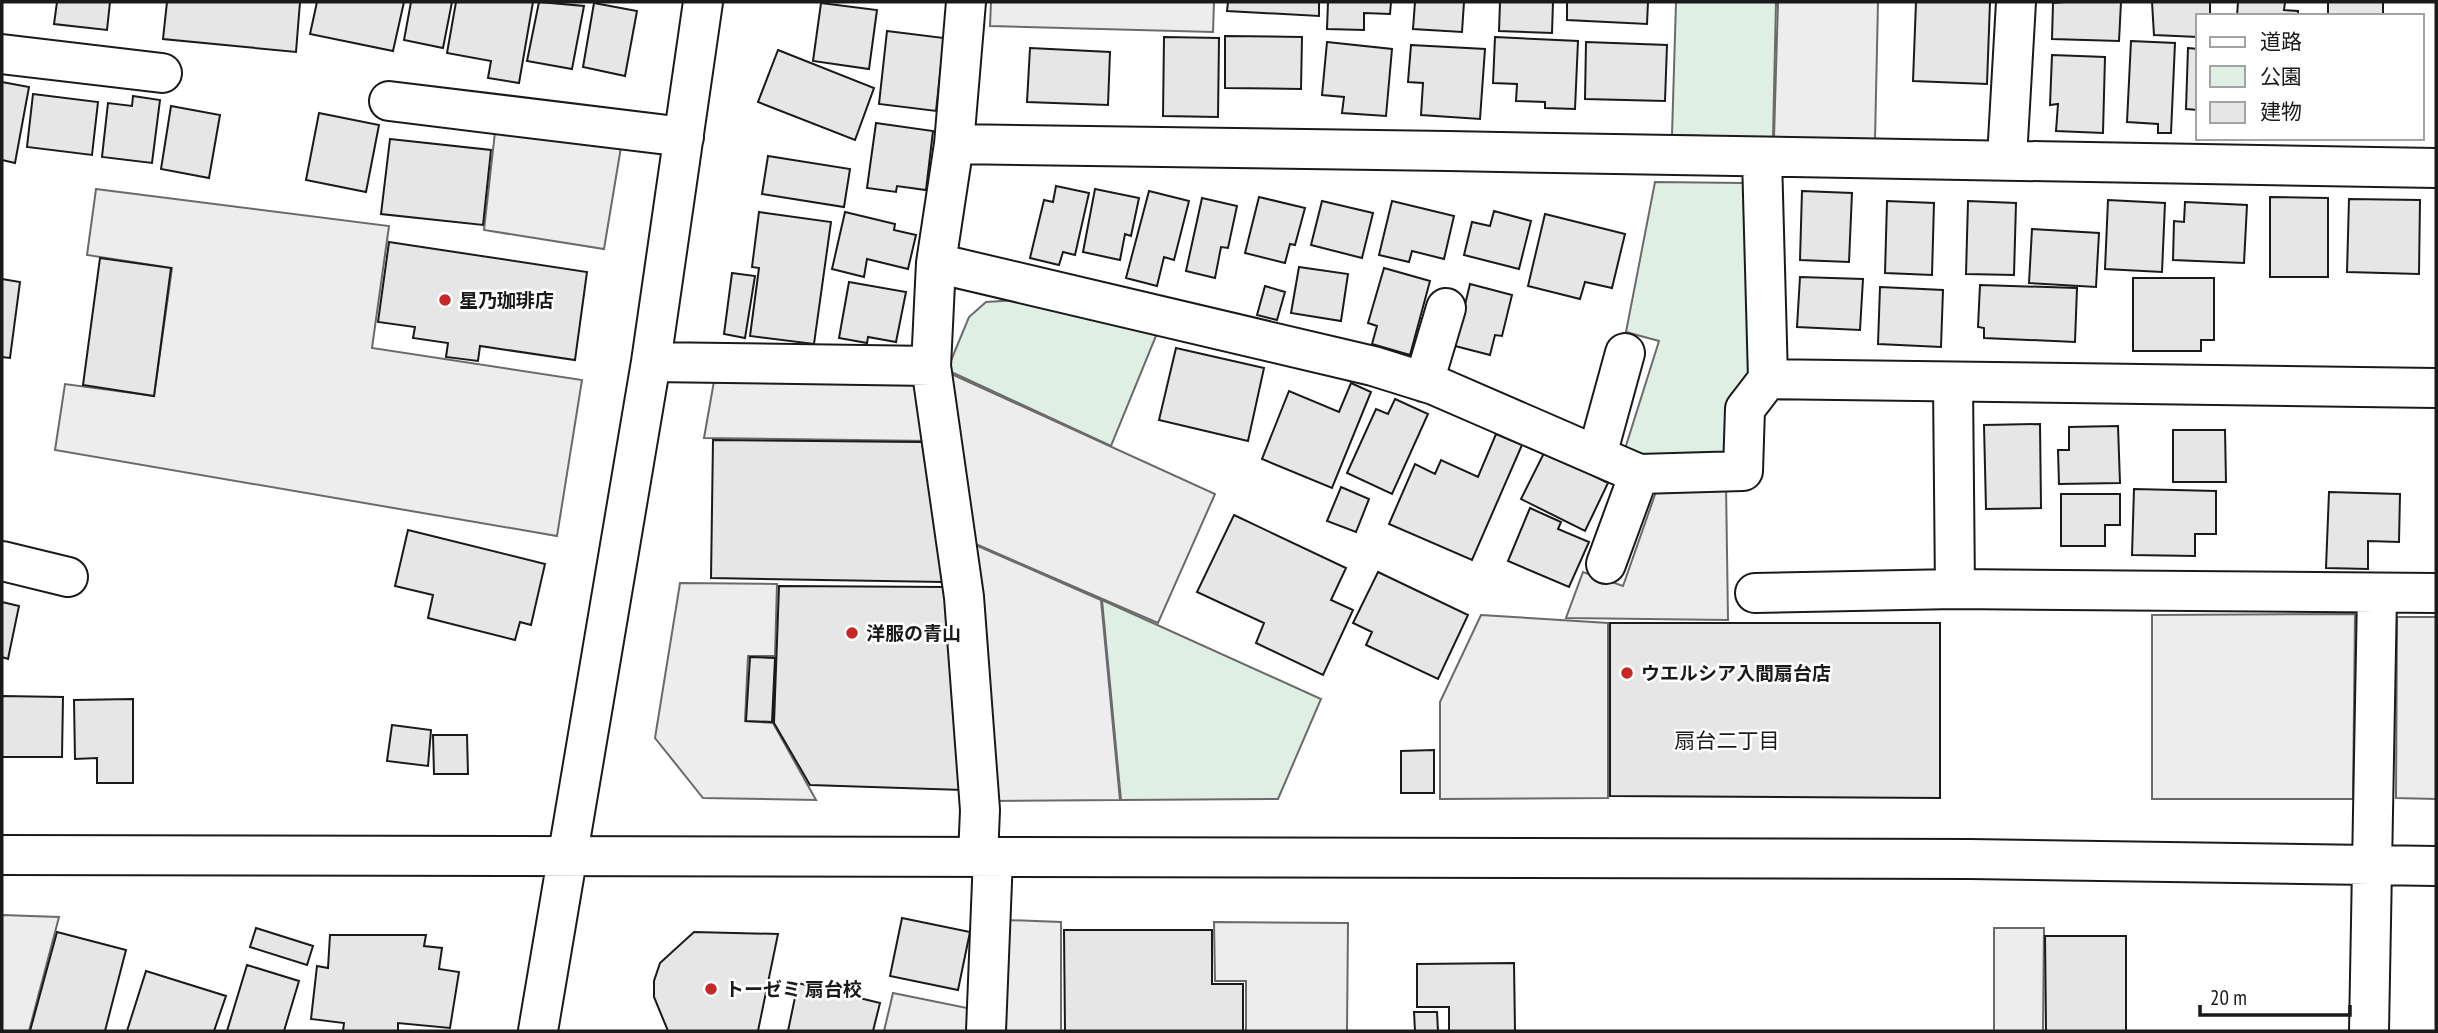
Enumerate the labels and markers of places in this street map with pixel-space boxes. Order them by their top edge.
place label: 星乃珈琲店 [459,288,554,312]
marker: 星乃珈琲店 [437,292,453,308]
place label: 洋服の青山 [866,621,961,645]
marker: 洋服の青山 [844,625,860,641]
place label: ウエルシア入間扇台店 [1641,661,1831,685]
marker: ウエルシア入間扇台店 [1619,665,1635,681]
place label: トーゼミ 扇台校 [725,977,862,1001]
marker: トーゼミ 扇台校 [703,981,719,997]

